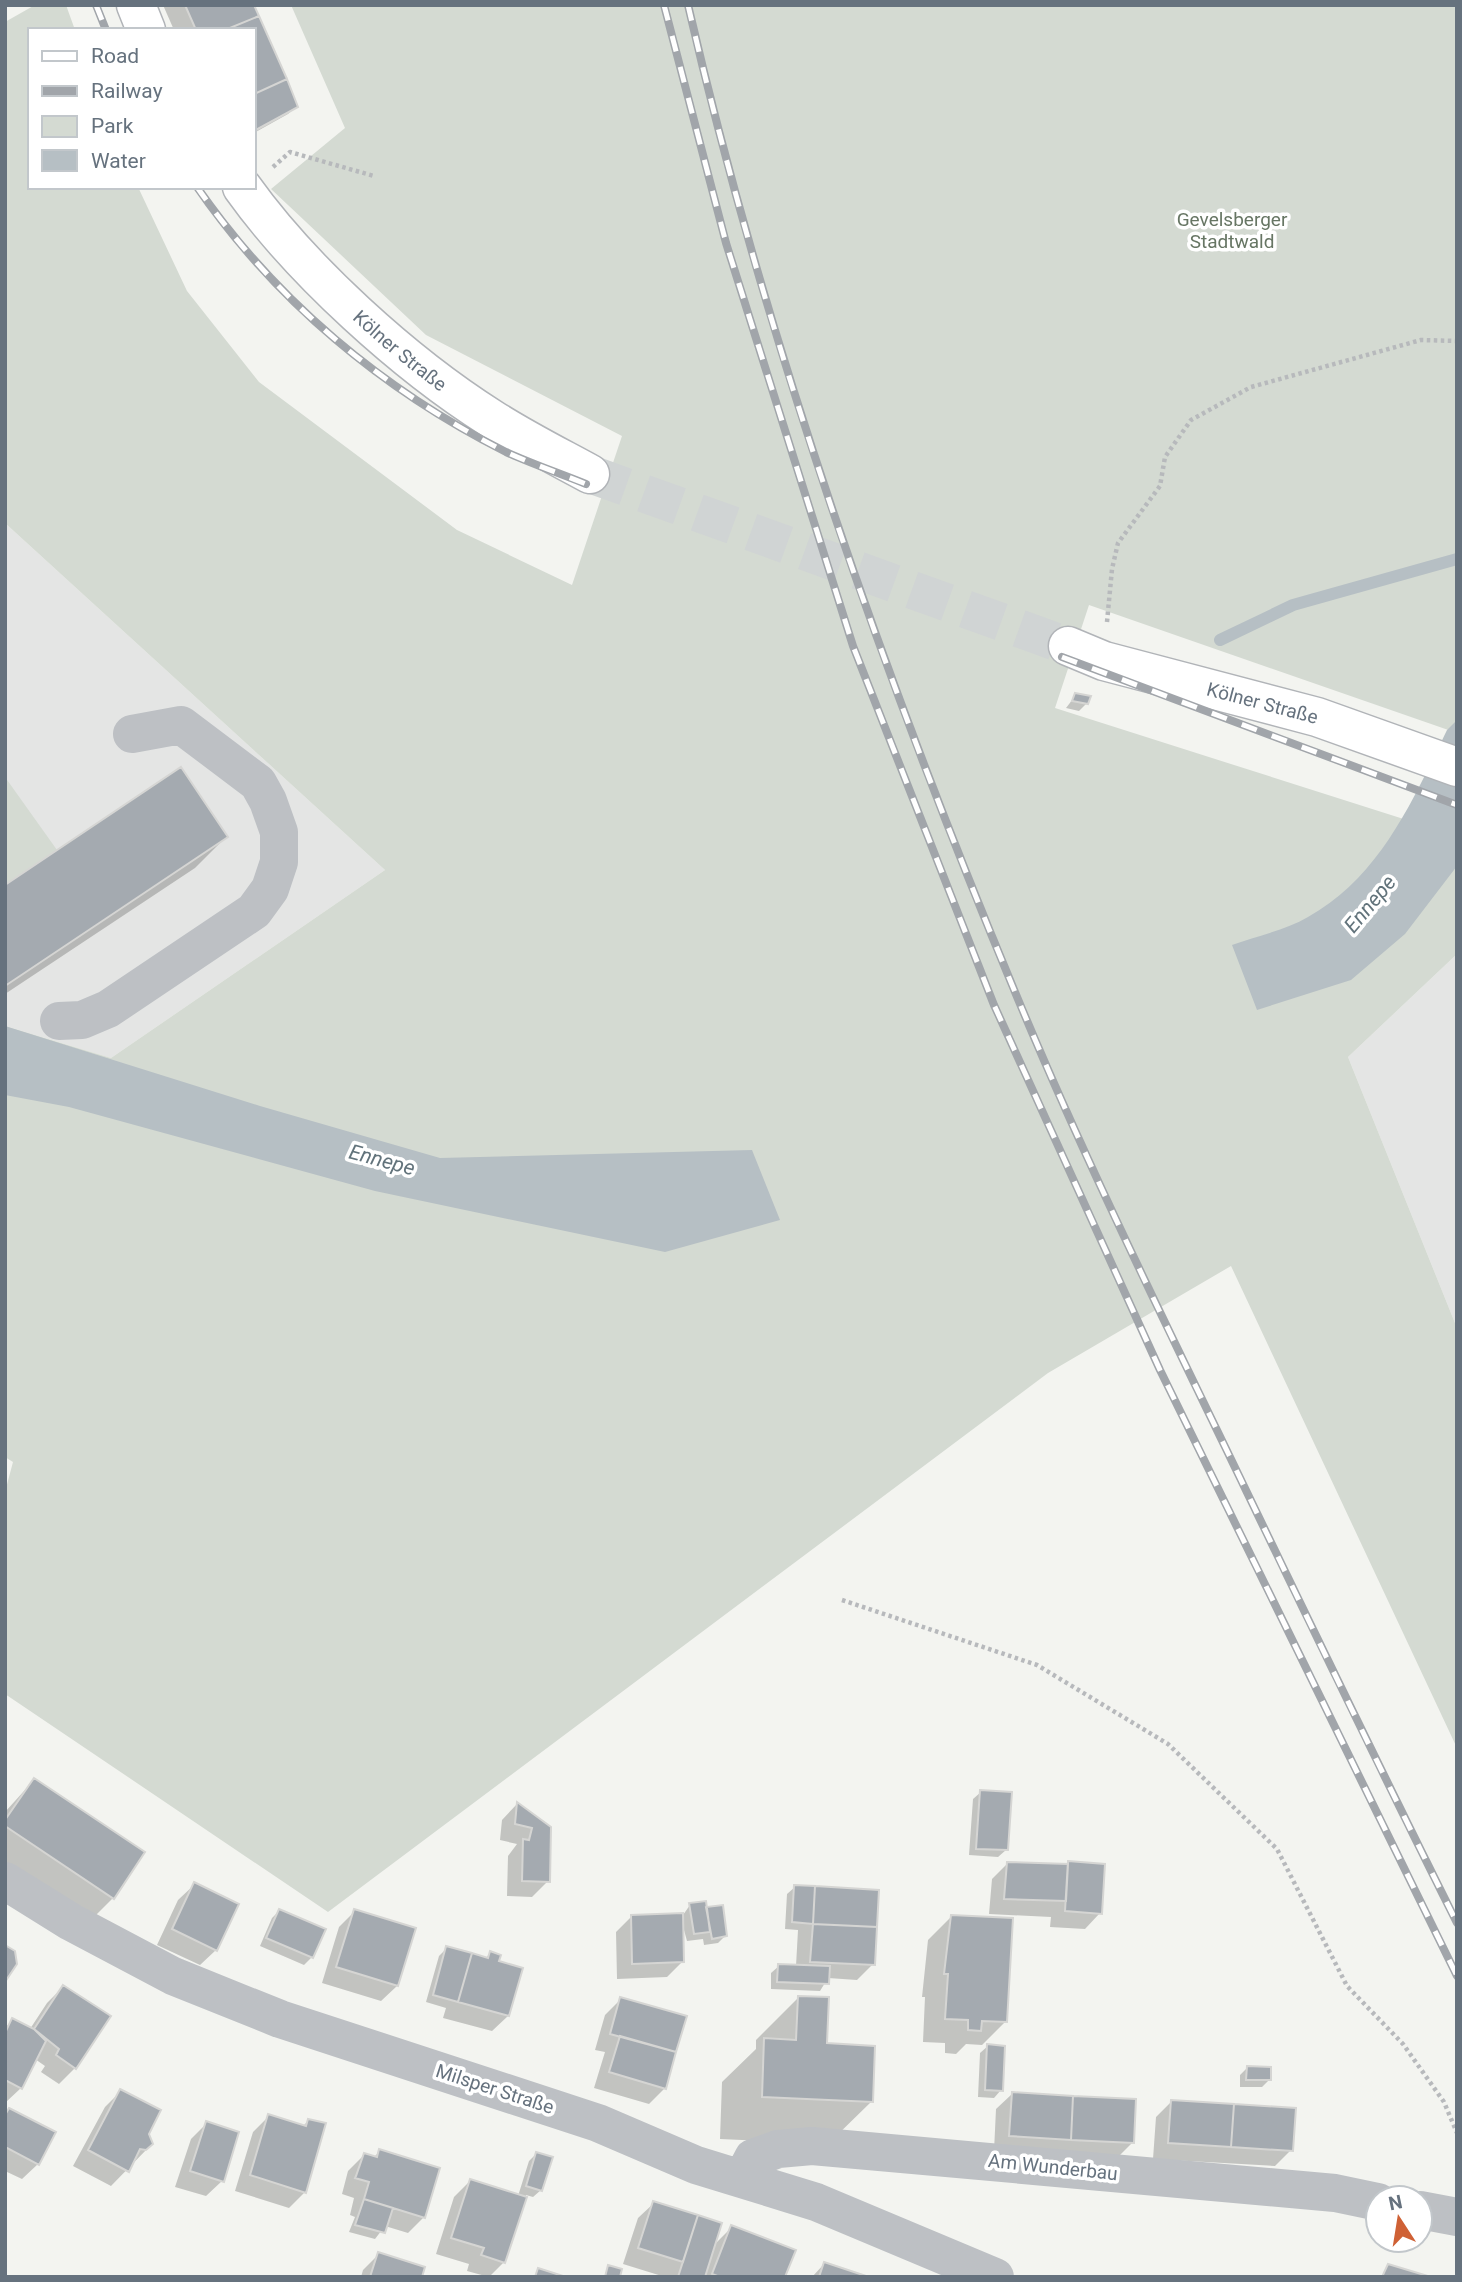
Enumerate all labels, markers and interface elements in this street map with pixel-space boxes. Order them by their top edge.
legend [28,28,256,189]
text: Road [91,44,139,68]
text: Railway [91,79,163,103]
text: Park [91,114,134,138]
text: Water [91,149,146,173]
park label: Gevelsberger Stadtwald [1177,208,1288,253]
street label: Kölner Straße [349,305,451,396]
street label: Kölner Straße [1204,677,1321,728]
water label: Ennepe [1339,870,1401,937]
water label: Ennepe [346,1140,418,1180]
street label: Milsper Straße [433,2059,557,2119]
street label: Am Wunderbau [987,2149,1119,2185]
north arrow [1364,2184,1434,2254]
text: N [1387,2190,1405,2216]

